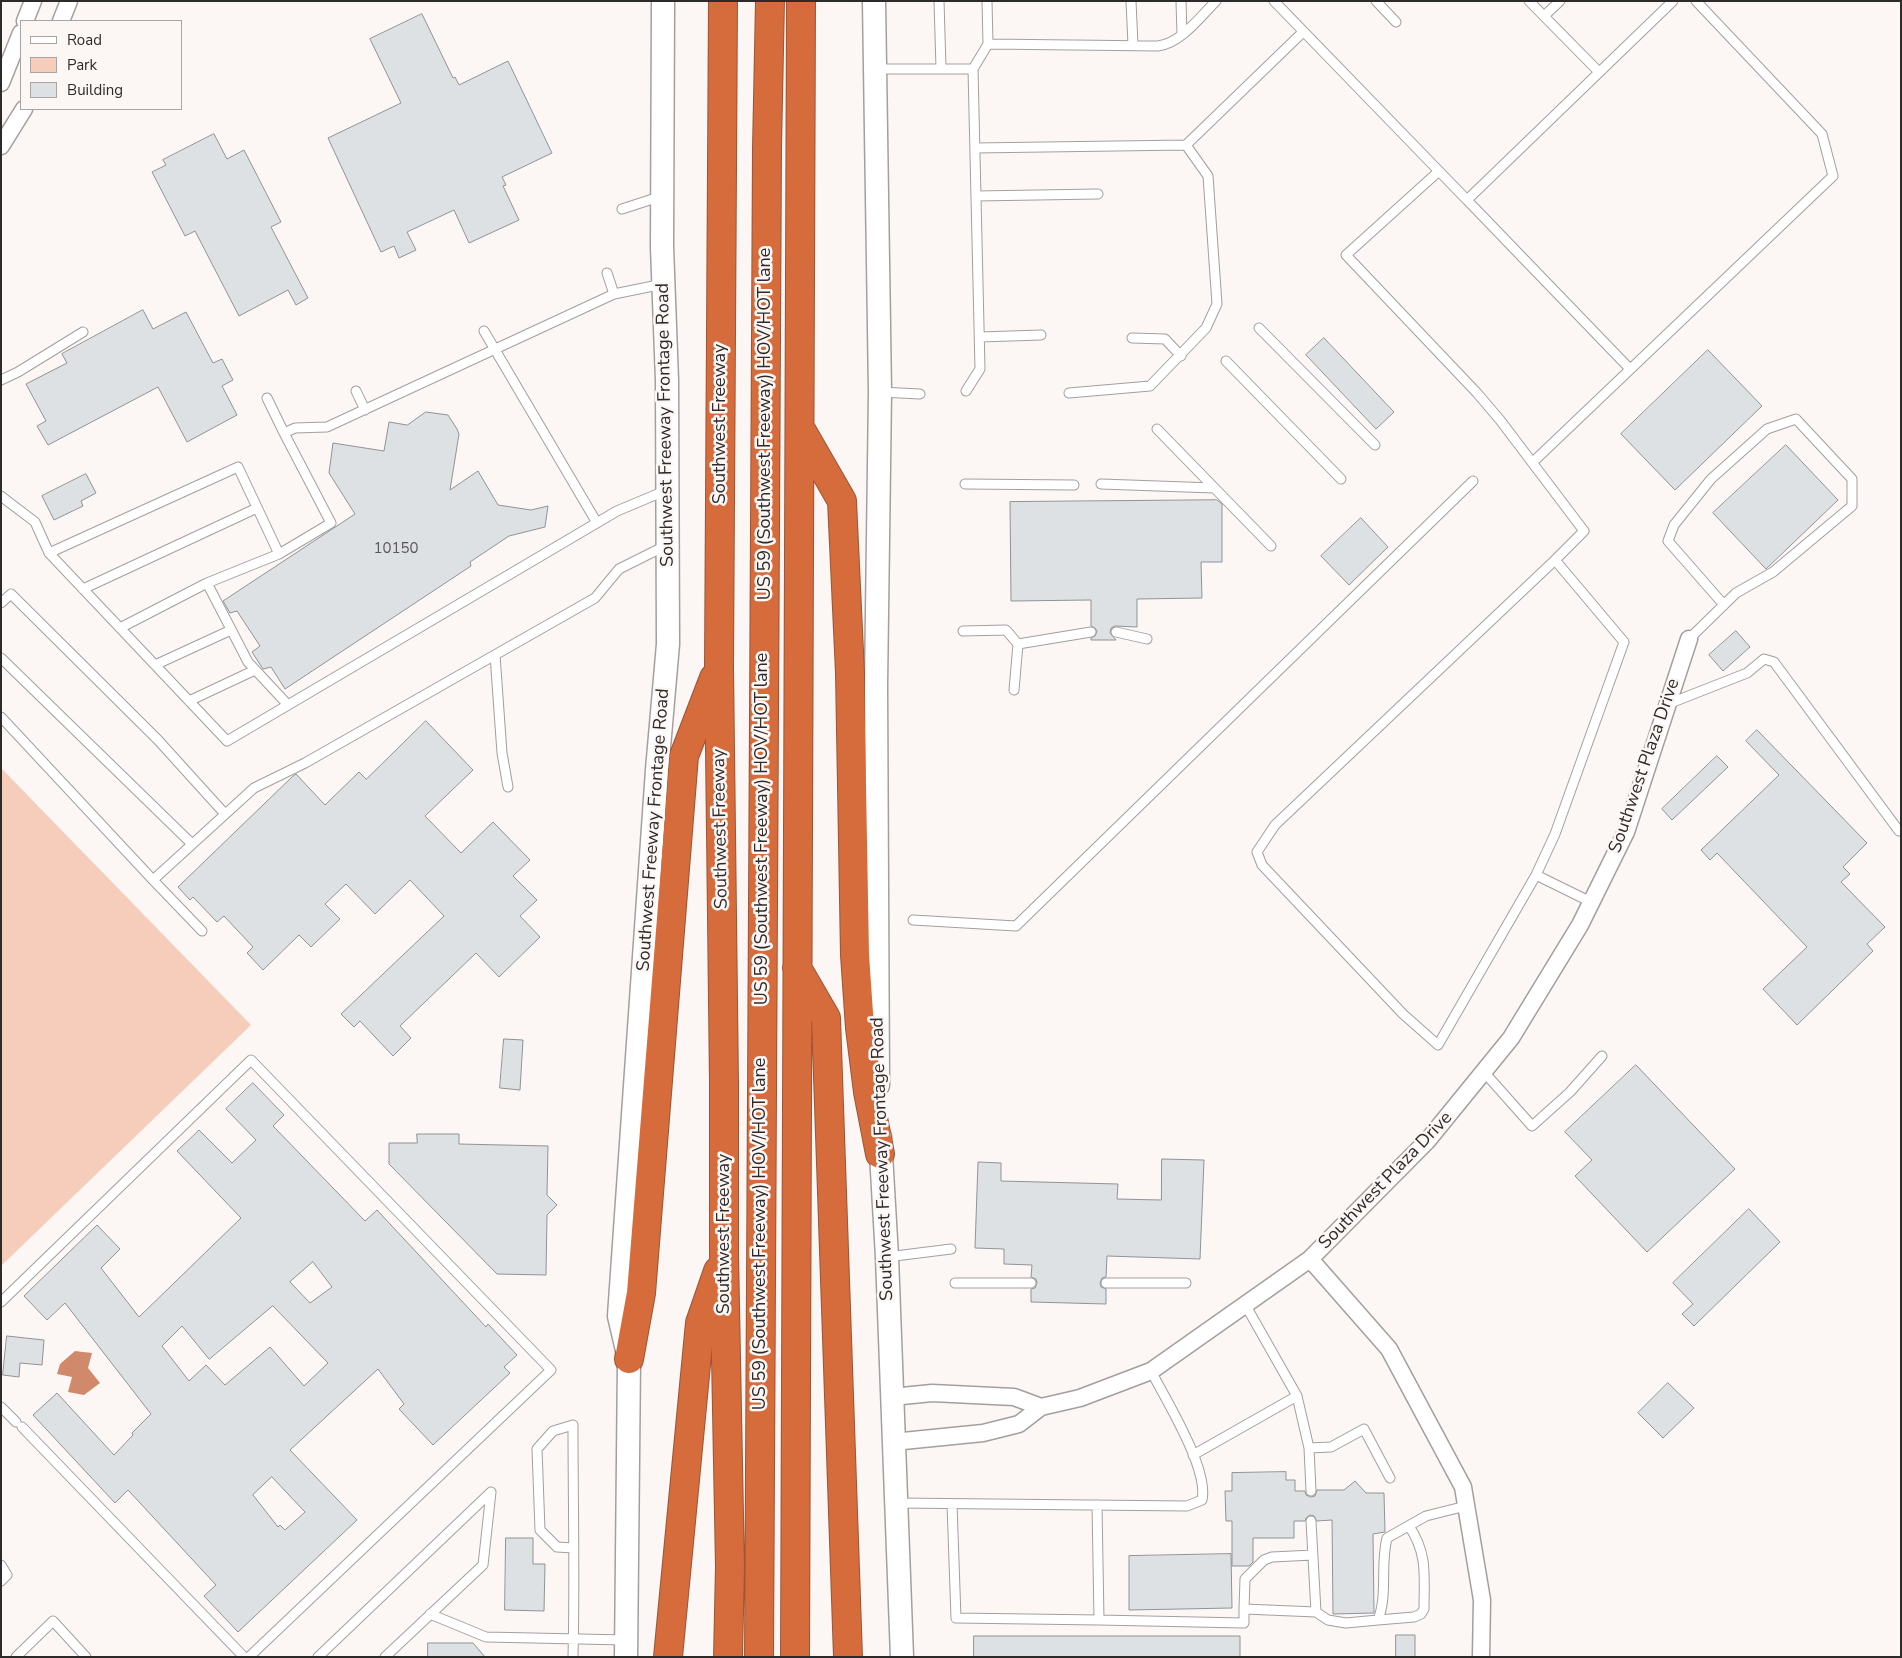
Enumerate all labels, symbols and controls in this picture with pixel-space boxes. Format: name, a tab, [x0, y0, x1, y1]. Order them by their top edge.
legend	[20, 20, 182, 110]
text: Road	[67, 30, 102, 50]
text: Park	[67, 55, 97, 75]
text: Building	[67, 80, 123, 100]
street label: US 59 (Southwest Freeway) HOV/HOT lane	[755, 248, 777, 600]
street label: Southwest Freeway Frontage Road	[653, 283, 679, 567]
street label: Southwest Freeway	[710, 344, 732, 504]
house number: 10150	[374, 540, 418, 558]
street label: US 59 (Southwest Freeway) HOV/HOT lane	[752, 653, 774, 1005]
street label: Southwest Plaza Drive	[1605, 676, 1685, 856]
street label: Southwest Freeway Frontage Road	[633, 688, 675, 972]
street label: Southwest Freeway	[709, 749, 733, 909]
street label: Southwest Freeway Frontage Road	[867, 1017, 899, 1301]
street label: US 59 (Southwest Freeway) HOV/HOT lane	[750, 1058, 772, 1410]
street label: Southwest Plaza Drive	[1315, 1108, 1457, 1254]
street label: Southwest Freeway	[714, 1154, 736, 1314]

